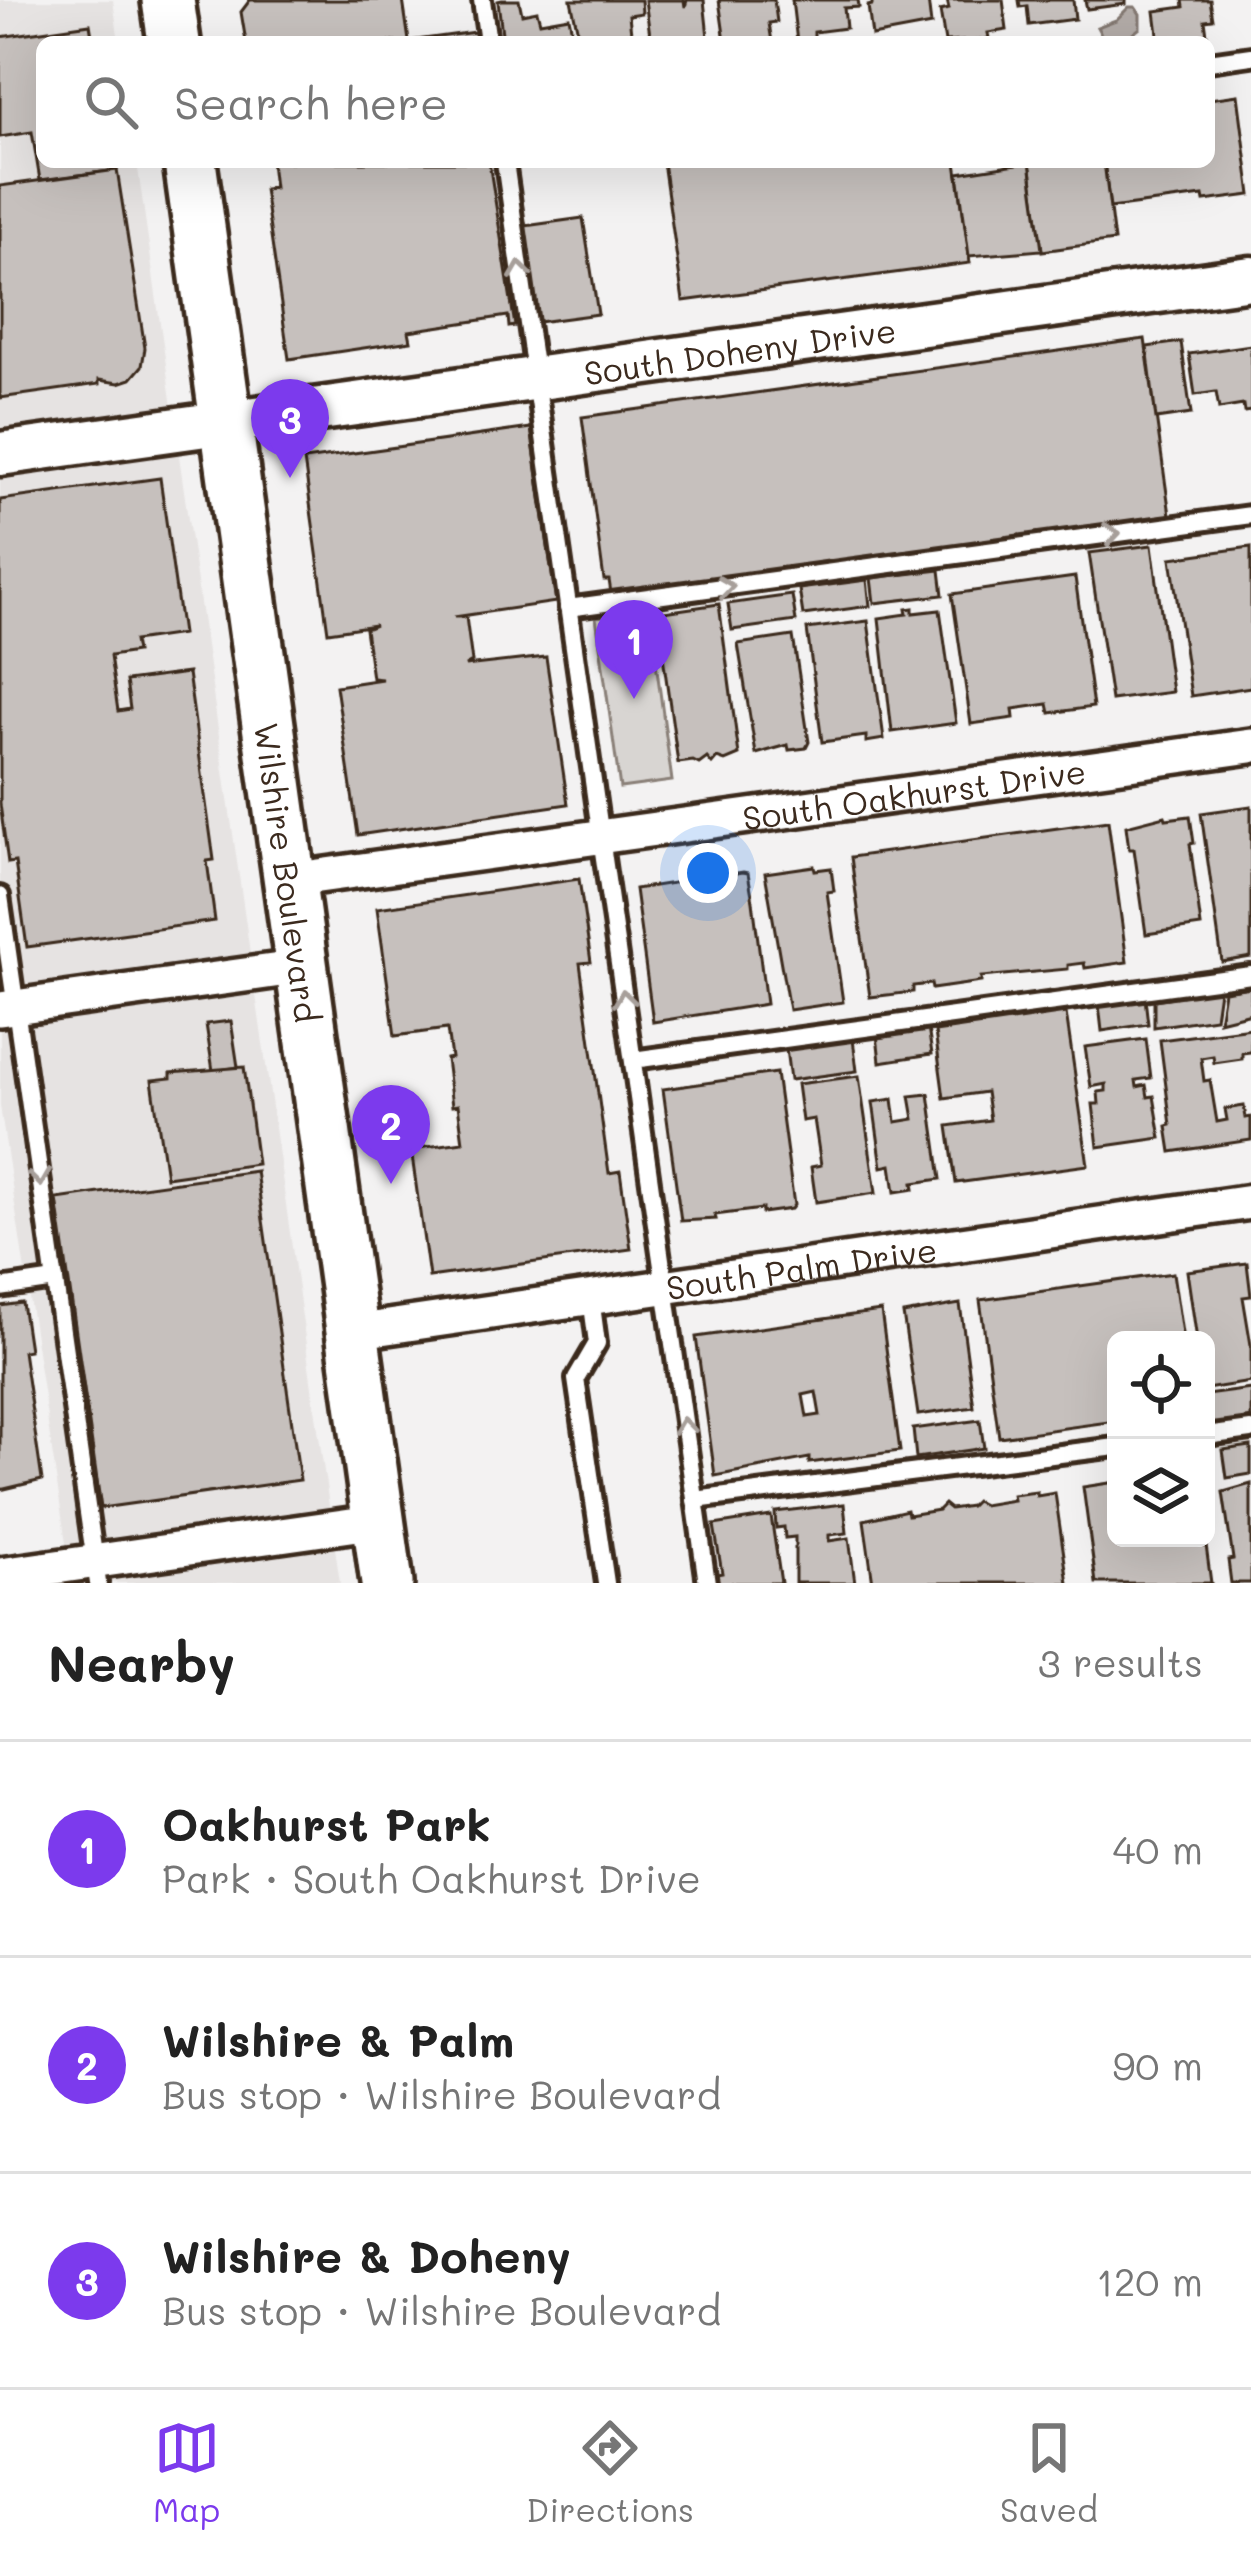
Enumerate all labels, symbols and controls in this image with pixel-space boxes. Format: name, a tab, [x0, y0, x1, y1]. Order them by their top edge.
search box	[36, 36, 1215, 168]
icon: search	[78, 69, 144, 135]
text: Search here	[174, 73, 448, 131]
one-way arrow	[508, 260, 534, 279]
street label: South Doheny Drive	[581, 307, 898, 393]
pin: 3	[251, 379, 329, 478]
one-way arrow	[1102, 522, 1122, 548]
one-way arrow	[716, 575, 735, 601]
pin: 1	[595, 600, 673, 699]
street label: Wilshire Boulevard	[246, 720, 331, 1025]
street label: South Oakhurst Drive	[740, 748, 1088, 838]
your location	[678, 843, 738, 903]
one-way arrow	[612, 988, 638, 1008]
pin: 2	[352, 1085, 430, 1184]
one-way arrow	[26, 1168, 52, 1188]
street label: South Palm Drive	[663, 1226, 940, 1308]
map controls	[1107, 1331, 1215, 1547]
button: locate	[1107, 1331, 1215, 1439]
one-way arrow	[672, 1416, 698, 1435]
button: layers	[1107, 1439, 1215, 1547]
text: Nearby	[48, 1628, 235, 1695]
text: 3 results	[1038, 1636, 1203, 1687]
text: Oakhurst Park	[162, 1794, 491, 1852]
text: 1	[78, 1823, 96, 1874]
text: 40 m	[1112, 1823, 1203, 1874]
text: Park · South Oakhurst Drive	[162, 1852, 701, 1903]
text: Wilshire & Palm	[162, 2010, 514, 2068]
text: 2	[76, 2039, 98, 2090]
text: 90 m	[1112, 2039, 1203, 2090]
text: Bus stop · Wilshire Boulevard	[162, 2068, 721, 2119]
text: Wilshire & Doheny	[162, 2226, 571, 2284]
text: 3	[75, 2255, 99, 2306]
text: 120 m	[1096, 2255, 1203, 2306]
text: Bus stop · Wilshire Boulevard	[162, 2284, 721, 2335]
tab: Map	[153, 2415, 220, 2530]
tab: Directions	[526, 2415, 694, 2530]
tab: Saved	[1000, 2415, 1098, 2530]

